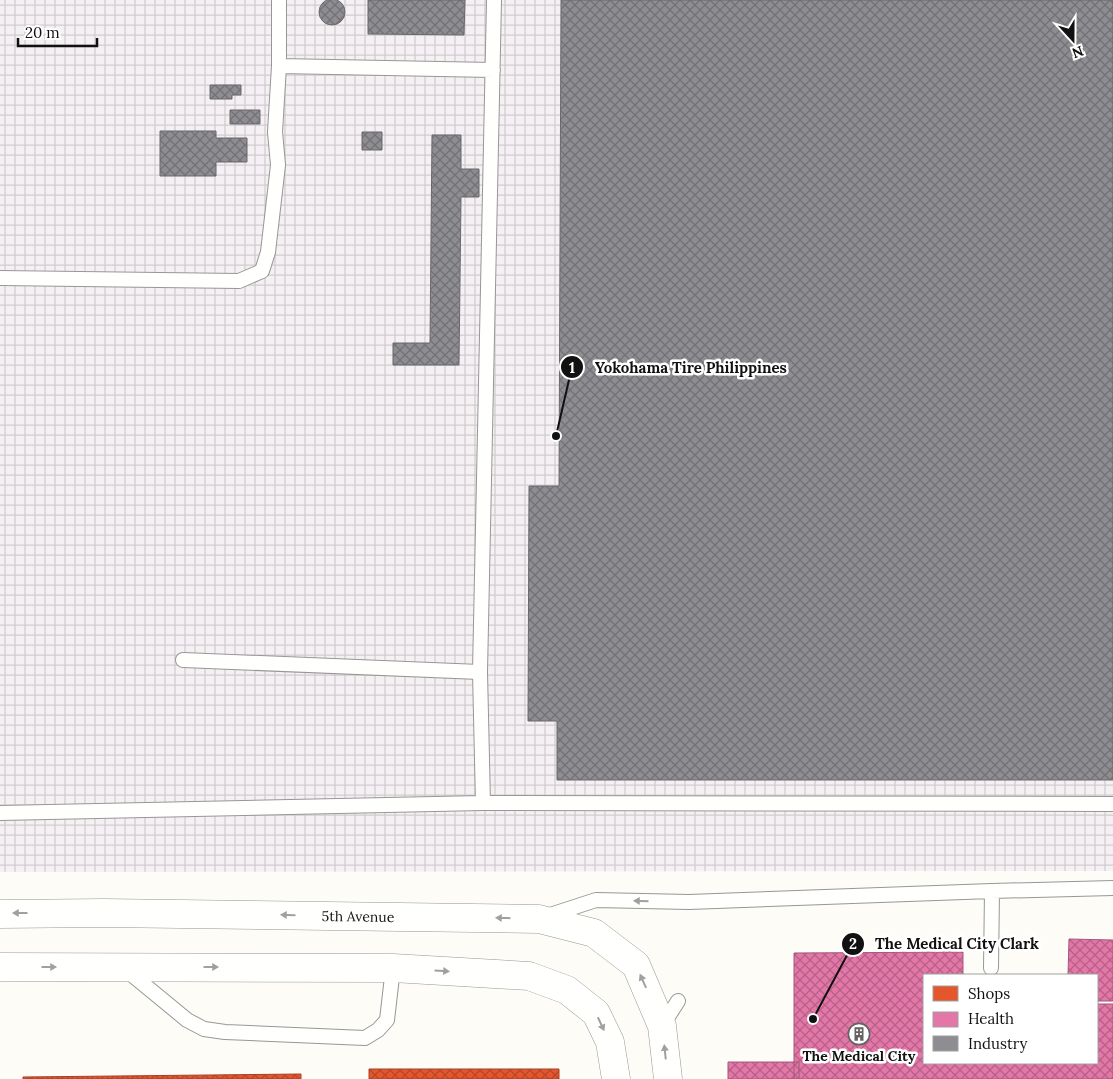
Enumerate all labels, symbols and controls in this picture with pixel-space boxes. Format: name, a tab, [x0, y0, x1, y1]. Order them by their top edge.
scale bar	[18, 15, 96, 47]
north arrow	[1048, 15, 1098, 65]
text: 20 m	[25, 23, 60, 42]
text: N	[1069, 42, 1086, 63]
callout: Yokohama Tire Philippines	[560, 352, 796, 382]
text: 1	[569, 358, 575, 377]
text: Yokohama Tire Philippines	[595, 358, 787, 377]
one-way arrow	[632, 897, 648, 905]
street label: 5th Avenue	[322, 907, 395, 926]
one-way arrow	[12, 909, 28, 917]
one-way arrow	[280, 911, 296, 919]
one-way arrow	[495, 914, 511, 922]
callout: The Medical City Clark	[840, 929, 1049, 959]
text: 2	[849, 934, 857, 953]
text: The Medical City Clark	[875, 934, 1039, 953]
one-way arrow	[41, 963, 57, 971]
one-way arrow	[203, 963, 219, 971]
one-way arrow	[434, 967, 450, 975]
one-way arrow	[638, 974, 646, 988]
legend	[923, 974, 1098, 1064]
text: Shops	[968, 984, 1010, 1003]
text: Health	[968, 1009, 1014, 1028]
one-way arrow	[597, 1017, 605, 1031]
building icon: The Medical City	[847, 1022, 871, 1046]
text: Industry	[968, 1034, 1027, 1053]
one-way arrow	[661, 1044, 669, 1060]
place label: The Medical City	[802, 1047, 916, 1065]

